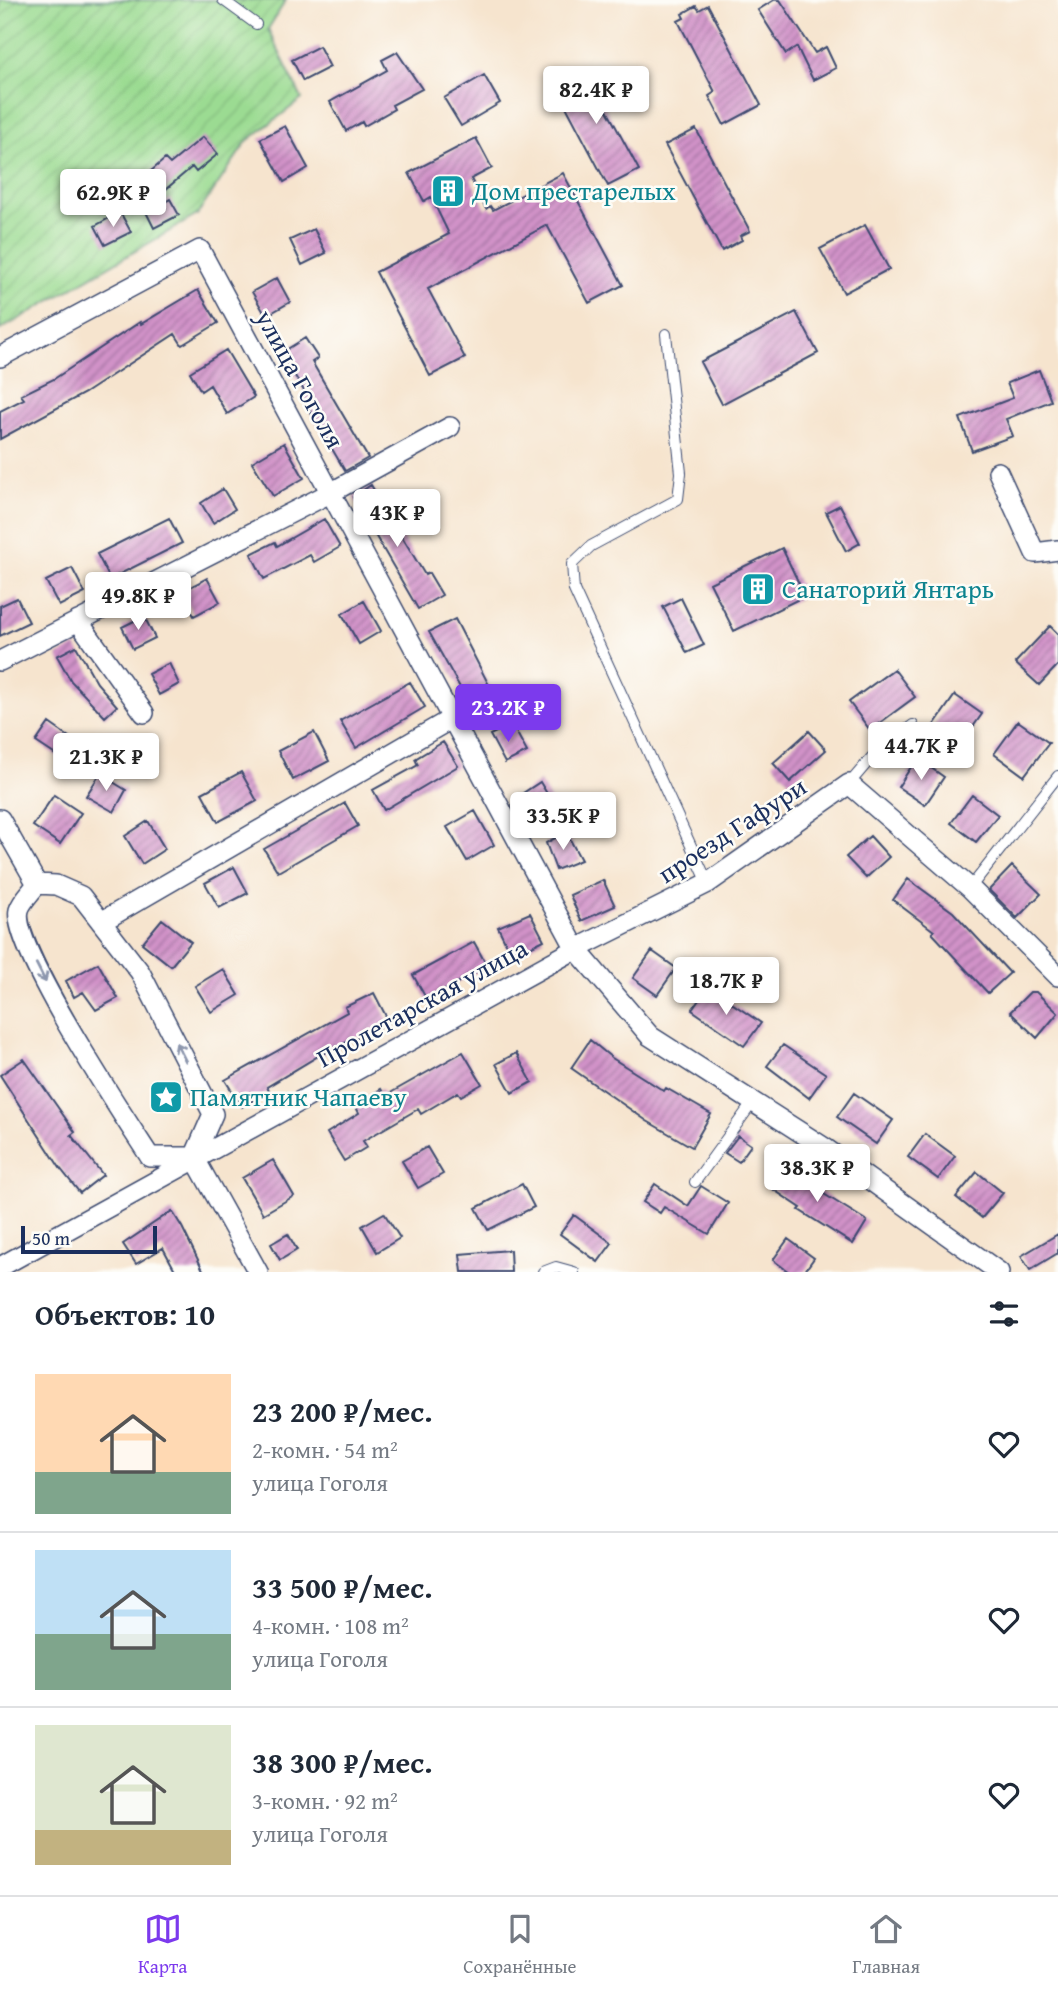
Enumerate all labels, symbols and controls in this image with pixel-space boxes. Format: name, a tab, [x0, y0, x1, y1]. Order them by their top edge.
pin: 82.4K ₽	[531, 66, 661, 126]
text: 82.4K ₽	[559, 72, 633, 105]
pin: 62.9K ₽	[48, 170, 178, 229]
place label: Дом престарелых	[471, 171, 676, 210]
building icon: Дом престарелых	[429, 172, 467, 210]
text: 62.9K ₽	[76, 175, 150, 208]
street label: улица Гоголя	[246, 301, 355, 455]
pin: 43K ₽	[348, 490, 446, 549]
text: 43K ₽	[369, 495, 425, 528]
place label: Санаторий Янтарь	[782, 569, 994, 608]
building icon: Санаторий Янтарь	[739, 570, 777, 608]
pin: 49.8K ₽	[73, 572, 203, 632]
text: 49.8K ₽	[101, 578, 175, 611]
pin: 23.2K ₽	[443, 684, 573, 744]
text: 23.2K ₽	[471, 690, 545, 723]
pin: 44.7K ₽	[856, 722, 986, 782]
text: 44.7K ₽	[884, 728, 958, 761]
pin: 21.3K ₽	[41, 734, 171, 793]
text: 21.3K ₽	[69, 739, 143, 772]
street label: проезд Гафури	[650, 767, 814, 892]
pin: 33.5K ₽	[498, 792, 628, 852]
text: 33.5K ₽	[526, 798, 600, 831]
street label: Пролетарская улица	[309, 928, 535, 1077]
pin: 18.7K ₽	[661, 958, 791, 1017]
one-way arrow	[34, 962, 48, 983]
text: 18.7K ₽	[689, 963, 763, 996]
one-way arrow	[174, 1042, 187, 1063]
place label: Памятник Чапаеву	[190, 1077, 407, 1116]
place icon: Памятник Чапаеву	[147, 1078, 185, 1116]
pin: 38.3K ₽	[752, 1144, 882, 1204]
text: 38.3K ₽	[780, 1150, 854, 1183]
scale bar	[21, 1223, 158, 1255]
text: 50 m	[32, 1224, 70, 1252]
text: Объектов: 10	[35, 1292, 215, 1336]
icon: filters	[985, 1295, 1023, 1333]
text: 23 200 ₽/мес.	[252, 1389, 433, 1433]
icon: home	[91, 1402, 175, 1486]
icon: heart	[985, 1425, 1023, 1463]
text: 2-комн. · 54 m²	[252, 1433, 398, 1466]
text: улица Гоголя	[252, 1466, 388, 1499]
text: 33 500 ₽/мес.	[252, 1565, 433, 1609]
icon: home	[91, 1578, 175, 1662]
icon: heart	[985, 1601, 1023, 1639]
text: 4-комн. · 108 m²	[252, 1609, 409, 1642]
text: улица Гоголя	[252, 1642, 388, 1675]
text: 38 300 ₽/мес.	[252, 1740, 433, 1784]
icon: home	[91, 1753, 175, 1837]
icon: heart	[985, 1776, 1023, 1814]
text: 3-комн. · 92 m²	[252, 1784, 398, 1817]
text: улица Гоголя	[252, 1817, 388, 1850]
tab: Карта	[138, 1910, 187, 1980]
tab: Сохранённые	[463, 1910, 576, 1980]
tab: Главная	[852, 1910, 920, 1980]

